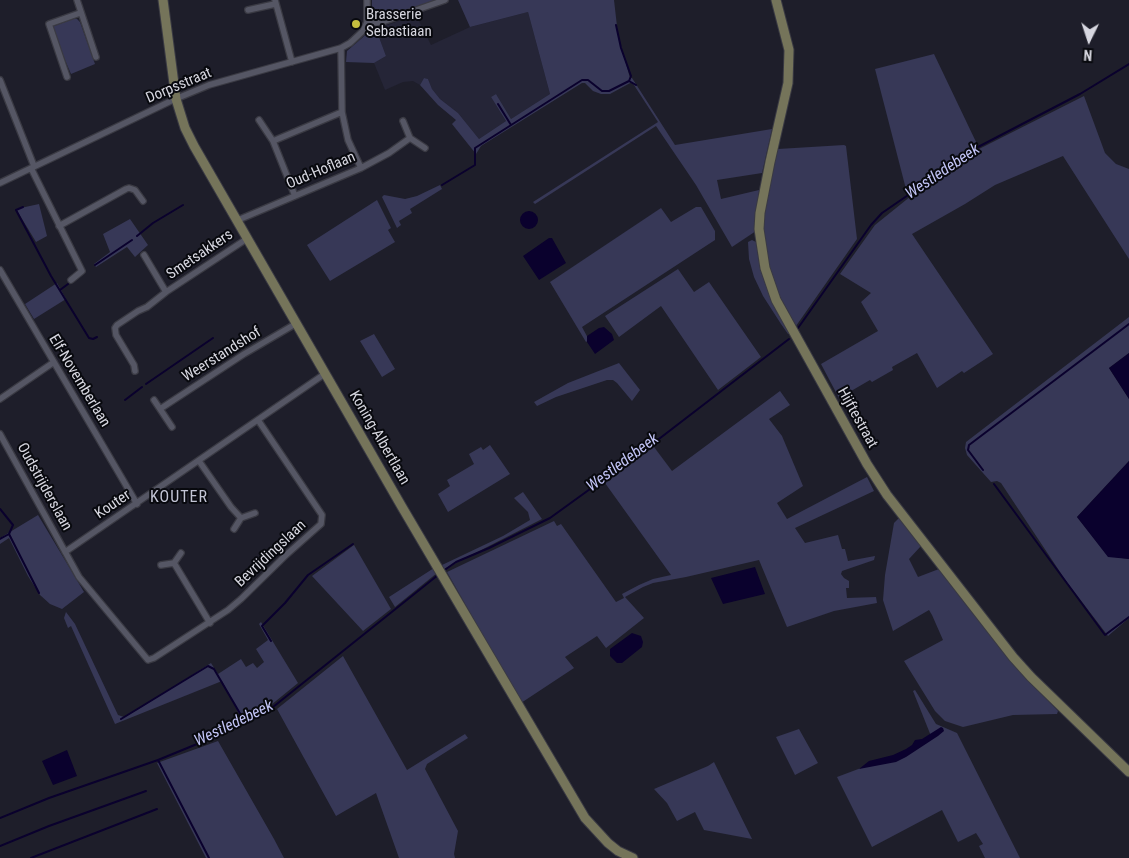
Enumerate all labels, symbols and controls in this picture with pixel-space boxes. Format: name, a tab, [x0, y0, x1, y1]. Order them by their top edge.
place label: Brasserie Sebastiaan	[366, 6, 432, 41]
north arrow	[1064, 15, 1114, 65]
marker: Brasserie Sebastiaan	[350, 18, 362, 30]
text: N	[1083, 47, 1093, 63]
street label: Dorpsstraat	[144, 64, 214, 108]
water label: Westledebeek	[902, 140, 984, 204]
street label: Oud-Hoflaan	[284, 148, 358, 194]
street label: Smetsakkers	[163, 226, 237, 284]
street label: Weerstandshof	[179, 324, 265, 386]
street label: Elf-Novemberlaan	[44, 331, 114, 431]
street label: Hijftestraat	[833, 384, 881, 452]
street label: Koning-Albertlaan	[345, 388, 413, 488]
water label: Westledebeek	[583, 430, 663, 496]
street label: Oudstrijderslaan	[13, 440, 75, 534]
street label: Kouter	[92, 487, 134, 523]
district label: KOUTER	[149, 488, 209, 508]
street label: Bevrijdingslaan	[232, 517, 310, 591]
water label: Westledebeek	[191, 697, 277, 751]

